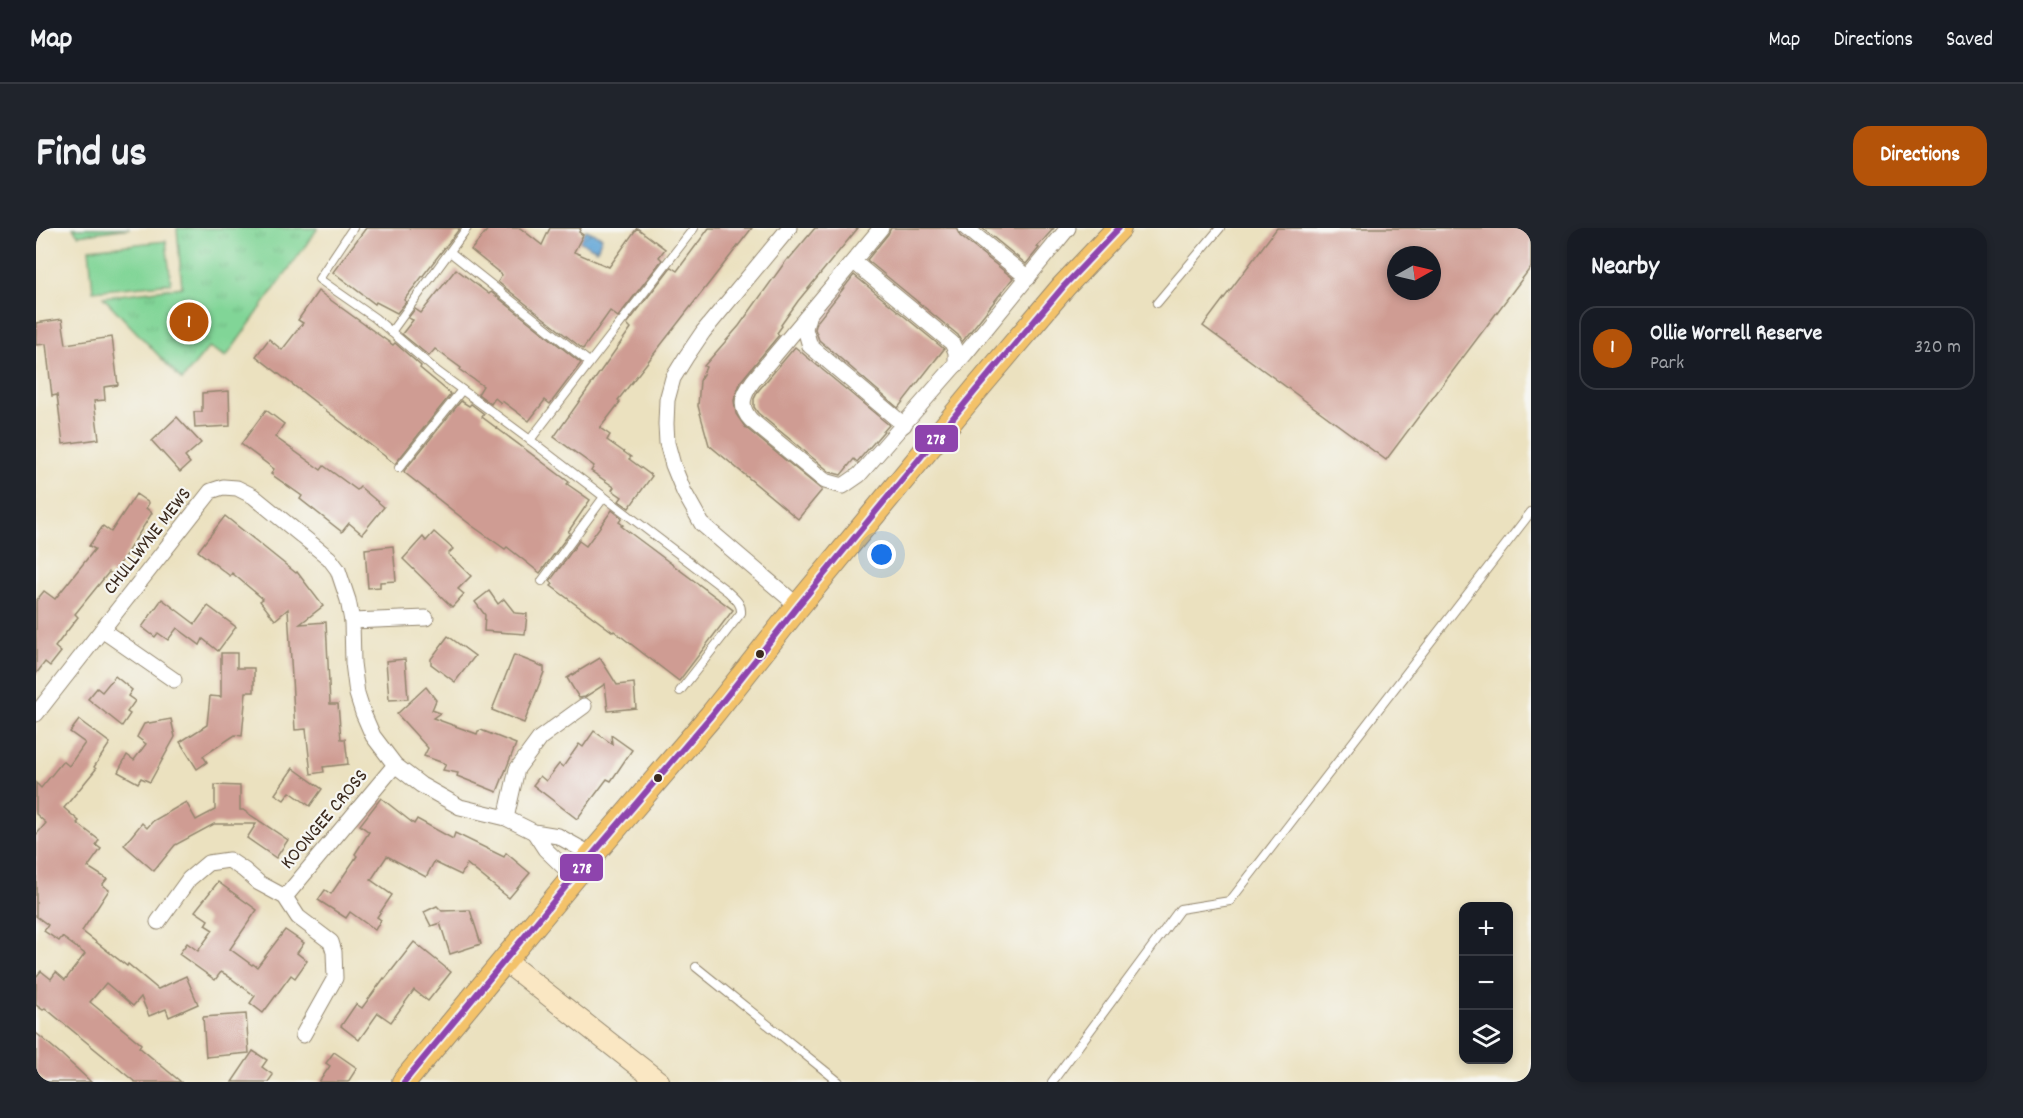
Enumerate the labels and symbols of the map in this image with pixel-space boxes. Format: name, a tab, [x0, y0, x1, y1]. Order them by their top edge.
north arrow	[1387, 246, 1441, 300]
pin: 1	[170, 300, 208, 344]
line badge: 278	[914, 424, 959, 453]
text: 278	[926, 429, 946, 452]
street label: CHULLWYNE MEWS	[97, 482, 199, 602]
your location	[867, 540, 896, 569]
unlabelled marker	[754, 648, 766, 660]
street label: KOONGEE CROSS	[275, 764, 376, 876]
unlabelled marker	[652, 772, 664, 784]
line badge: 278	[559, 853, 604, 882]
text: 278	[572, 858, 592, 881]

